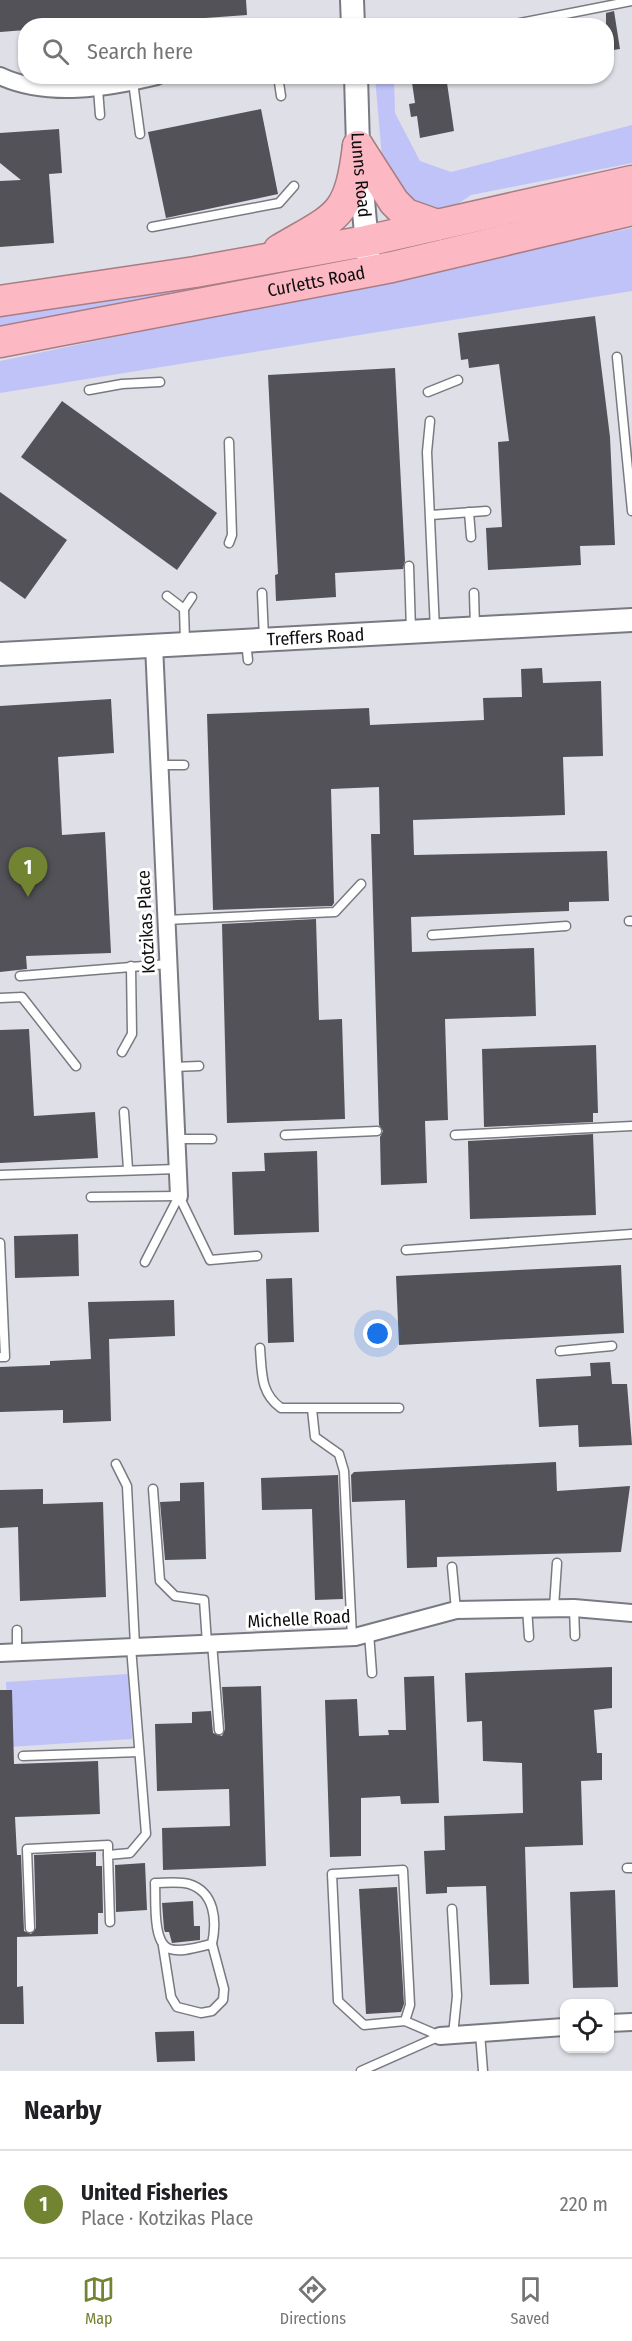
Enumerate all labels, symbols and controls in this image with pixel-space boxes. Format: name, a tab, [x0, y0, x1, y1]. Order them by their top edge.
search box	[18, 18, 614, 84]
icon: search	[39, 35, 72, 68]
text: Search here	[87, 38, 193, 65]
street label: Lunns Road	[347, 132, 376, 218]
street label: Curletts Road	[265, 261, 367, 302]
street label: Treffers Road	[266, 623, 365, 651]
pin: 1	[9, 848, 48, 897]
street label: Kotzikas Place	[132, 869, 160, 974]
your location	[363, 1319, 392, 1348]
street label: Michelle Road	[247, 1605, 351, 1633]
map controls	[560, 1999, 614, 2053]
button: locate	[560, 1999, 614, 2053]
text: Nearby	[24, 2095, 101, 2126]
text: United Fisheries	[81, 2179, 228, 2206]
text: 1	[39, 2192, 48, 2216]
text: 220 m	[560, 2192, 608, 2216]
text: Place · Kotzikas Place	[81, 2206, 253, 2230]
tab: Map	[82, 2273, 115, 2328]
tab: Directions	[280, 2273, 346, 2328]
tab: Saved	[511, 2273, 550, 2328]

